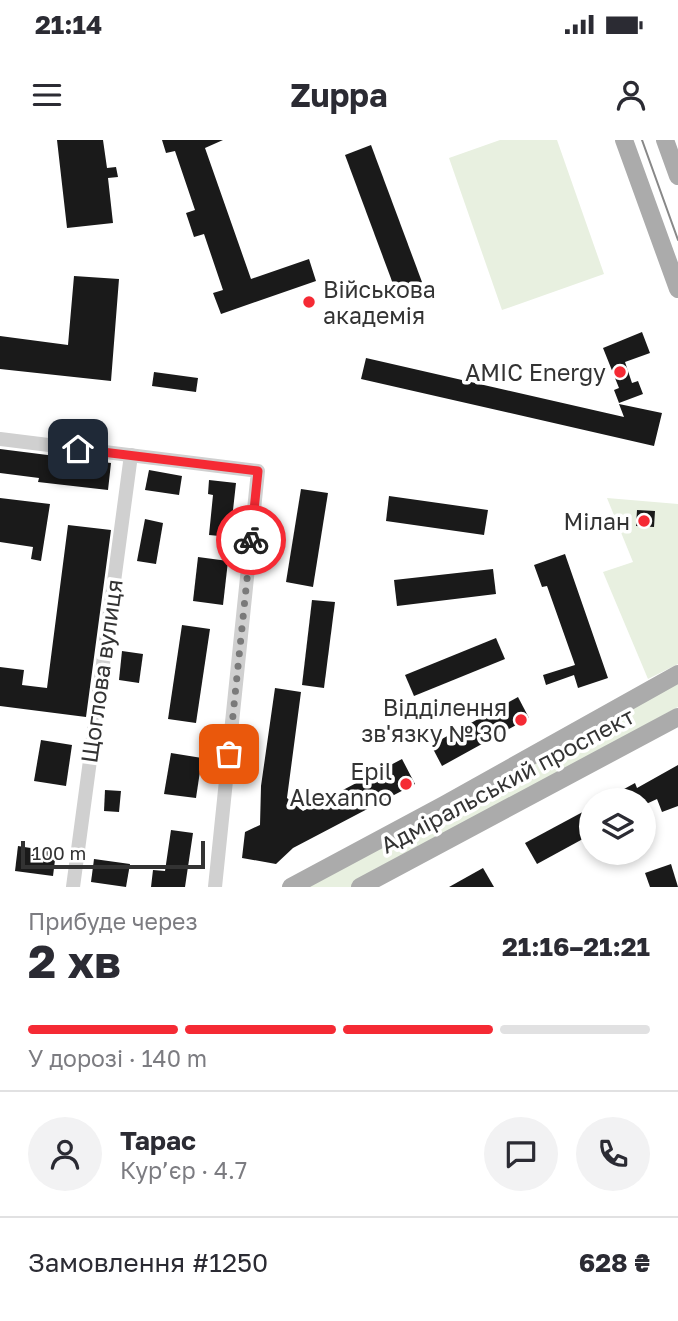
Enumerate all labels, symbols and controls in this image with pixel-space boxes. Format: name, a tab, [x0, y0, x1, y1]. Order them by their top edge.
text: 21:14	[35, 9, 102, 40]
icon: menu	[28, 76, 66, 114]
text: Zuppa	[290, 76, 388, 114]
icon: person	[612, 76, 650, 114]
place label: Військова академія	[323, 275, 436, 329]
marker: Військова академія	[301, 294, 317, 310]
place label: AMIC Energy	[465, 358, 606, 386]
marker: AMIC Energy	[612, 364, 628, 380]
pin	[48, 419, 108, 479]
icon: home	[59, 430, 97, 468]
courier	[216, 505, 286, 575]
place label: Мілан	[564, 507, 630, 535]
marker: Мілан	[636, 513, 652, 529]
icon: bike	[232, 521, 270, 559]
street label: Щоглова вулиця	[74, 577, 128, 765]
place label: Відділення зв'язку № 30	[361, 693, 507, 747]
street label: Адміральський проспект	[375, 701, 639, 859]
marker: Відділення зв'язку № 30	[513, 712, 529, 728]
pin	[199, 724, 259, 784]
icon: bag	[210, 735, 248, 773]
place label: Epil Alexanno	[290, 757, 392, 811]
marker: Epil Alexanno	[398, 776, 414, 792]
map controls	[579, 788, 656, 865]
button: layers	[579, 788, 656, 865]
scale bar	[21, 838, 205, 870]
text: 100 m	[32, 841, 86, 864]
text: Прибуде через	[28, 907, 198, 935]
text: 21:16–21:21	[502, 931, 650, 962]
text: 2 хв	[28, 933, 121, 988]
text: У дорозі · 140 m	[28, 1044, 207, 1072]
button: person	[28, 1117, 102, 1191]
button: chat	[484, 1117, 558, 1191]
button: phone	[576, 1117, 650, 1191]
text: Тарас	[120, 1125, 196, 1156]
text: Кур’єр · 4.7	[120, 1156, 247, 1184]
text: Замовлення #1250	[28, 1247, 268, 1278]
text: 628 ₴	[579, 1247, 650, 1278]

